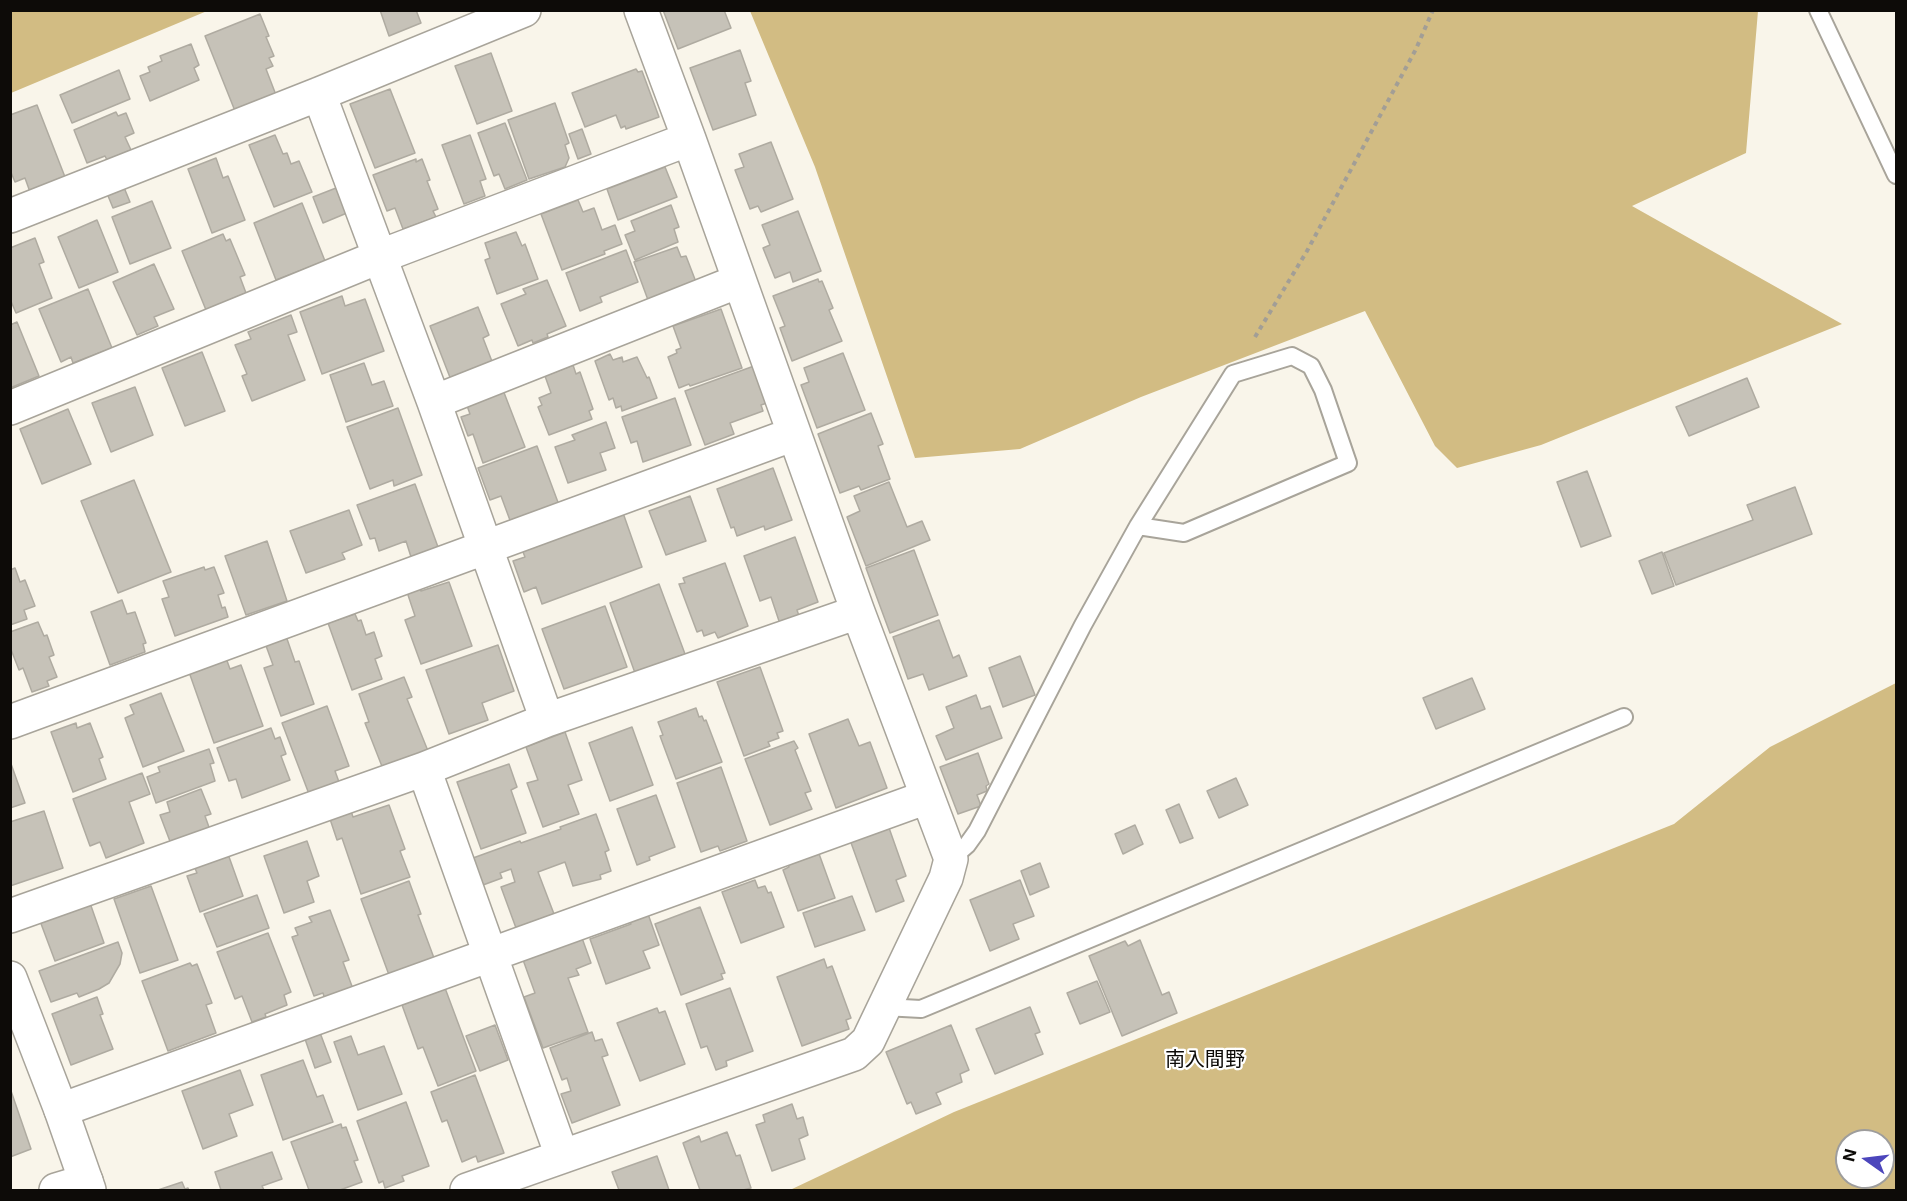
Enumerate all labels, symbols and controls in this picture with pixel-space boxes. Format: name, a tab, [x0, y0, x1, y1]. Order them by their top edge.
district label: 南入間野	[1165, 1048, 1245, 1072]
north arrow	[1835, 1129, 1895, 1189]
text: N	[1838, 1147, 1861, 1163]

